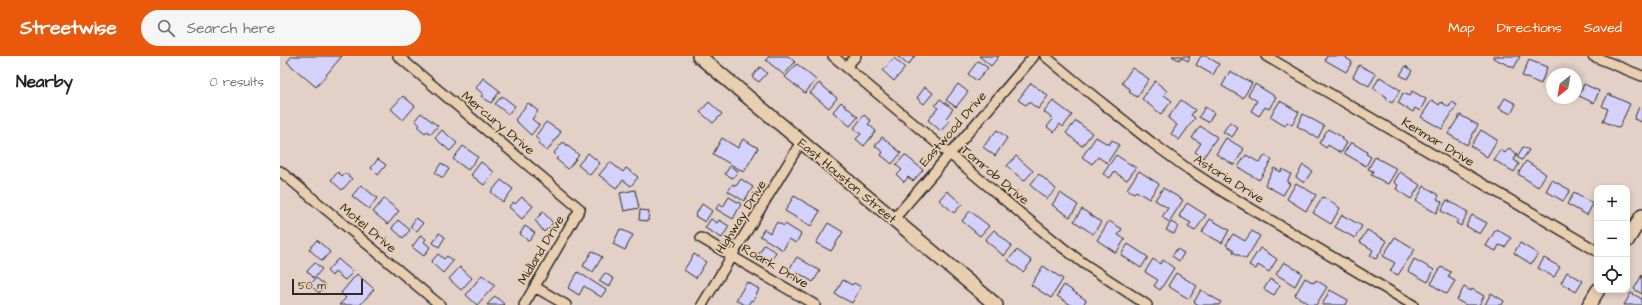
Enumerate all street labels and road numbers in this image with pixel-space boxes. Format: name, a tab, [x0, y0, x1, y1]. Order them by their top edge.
street label: Mercury Drive	[457, 87, 539, 160]
street label: Eastwood Drive	[915, 87, 991, 171]
street label: Kenmar Drive	[1398, 113, 1478, 171]
street label: East Houston Street	[794, 134, 901, 228]
street label: Tomrob Drive	[957, 141, 1033, 209]
street label: Astoria Drive	[1190, 150, 1268, 208]
street label: Highway Drive	[711, 177, 772, 258]
street label: Motel Drive	[336, 199, 400, 257]
street label: Midland Drive	[513, 212, 569, 288]
street label: Roark Drive	[738, 239, 812, 293]

